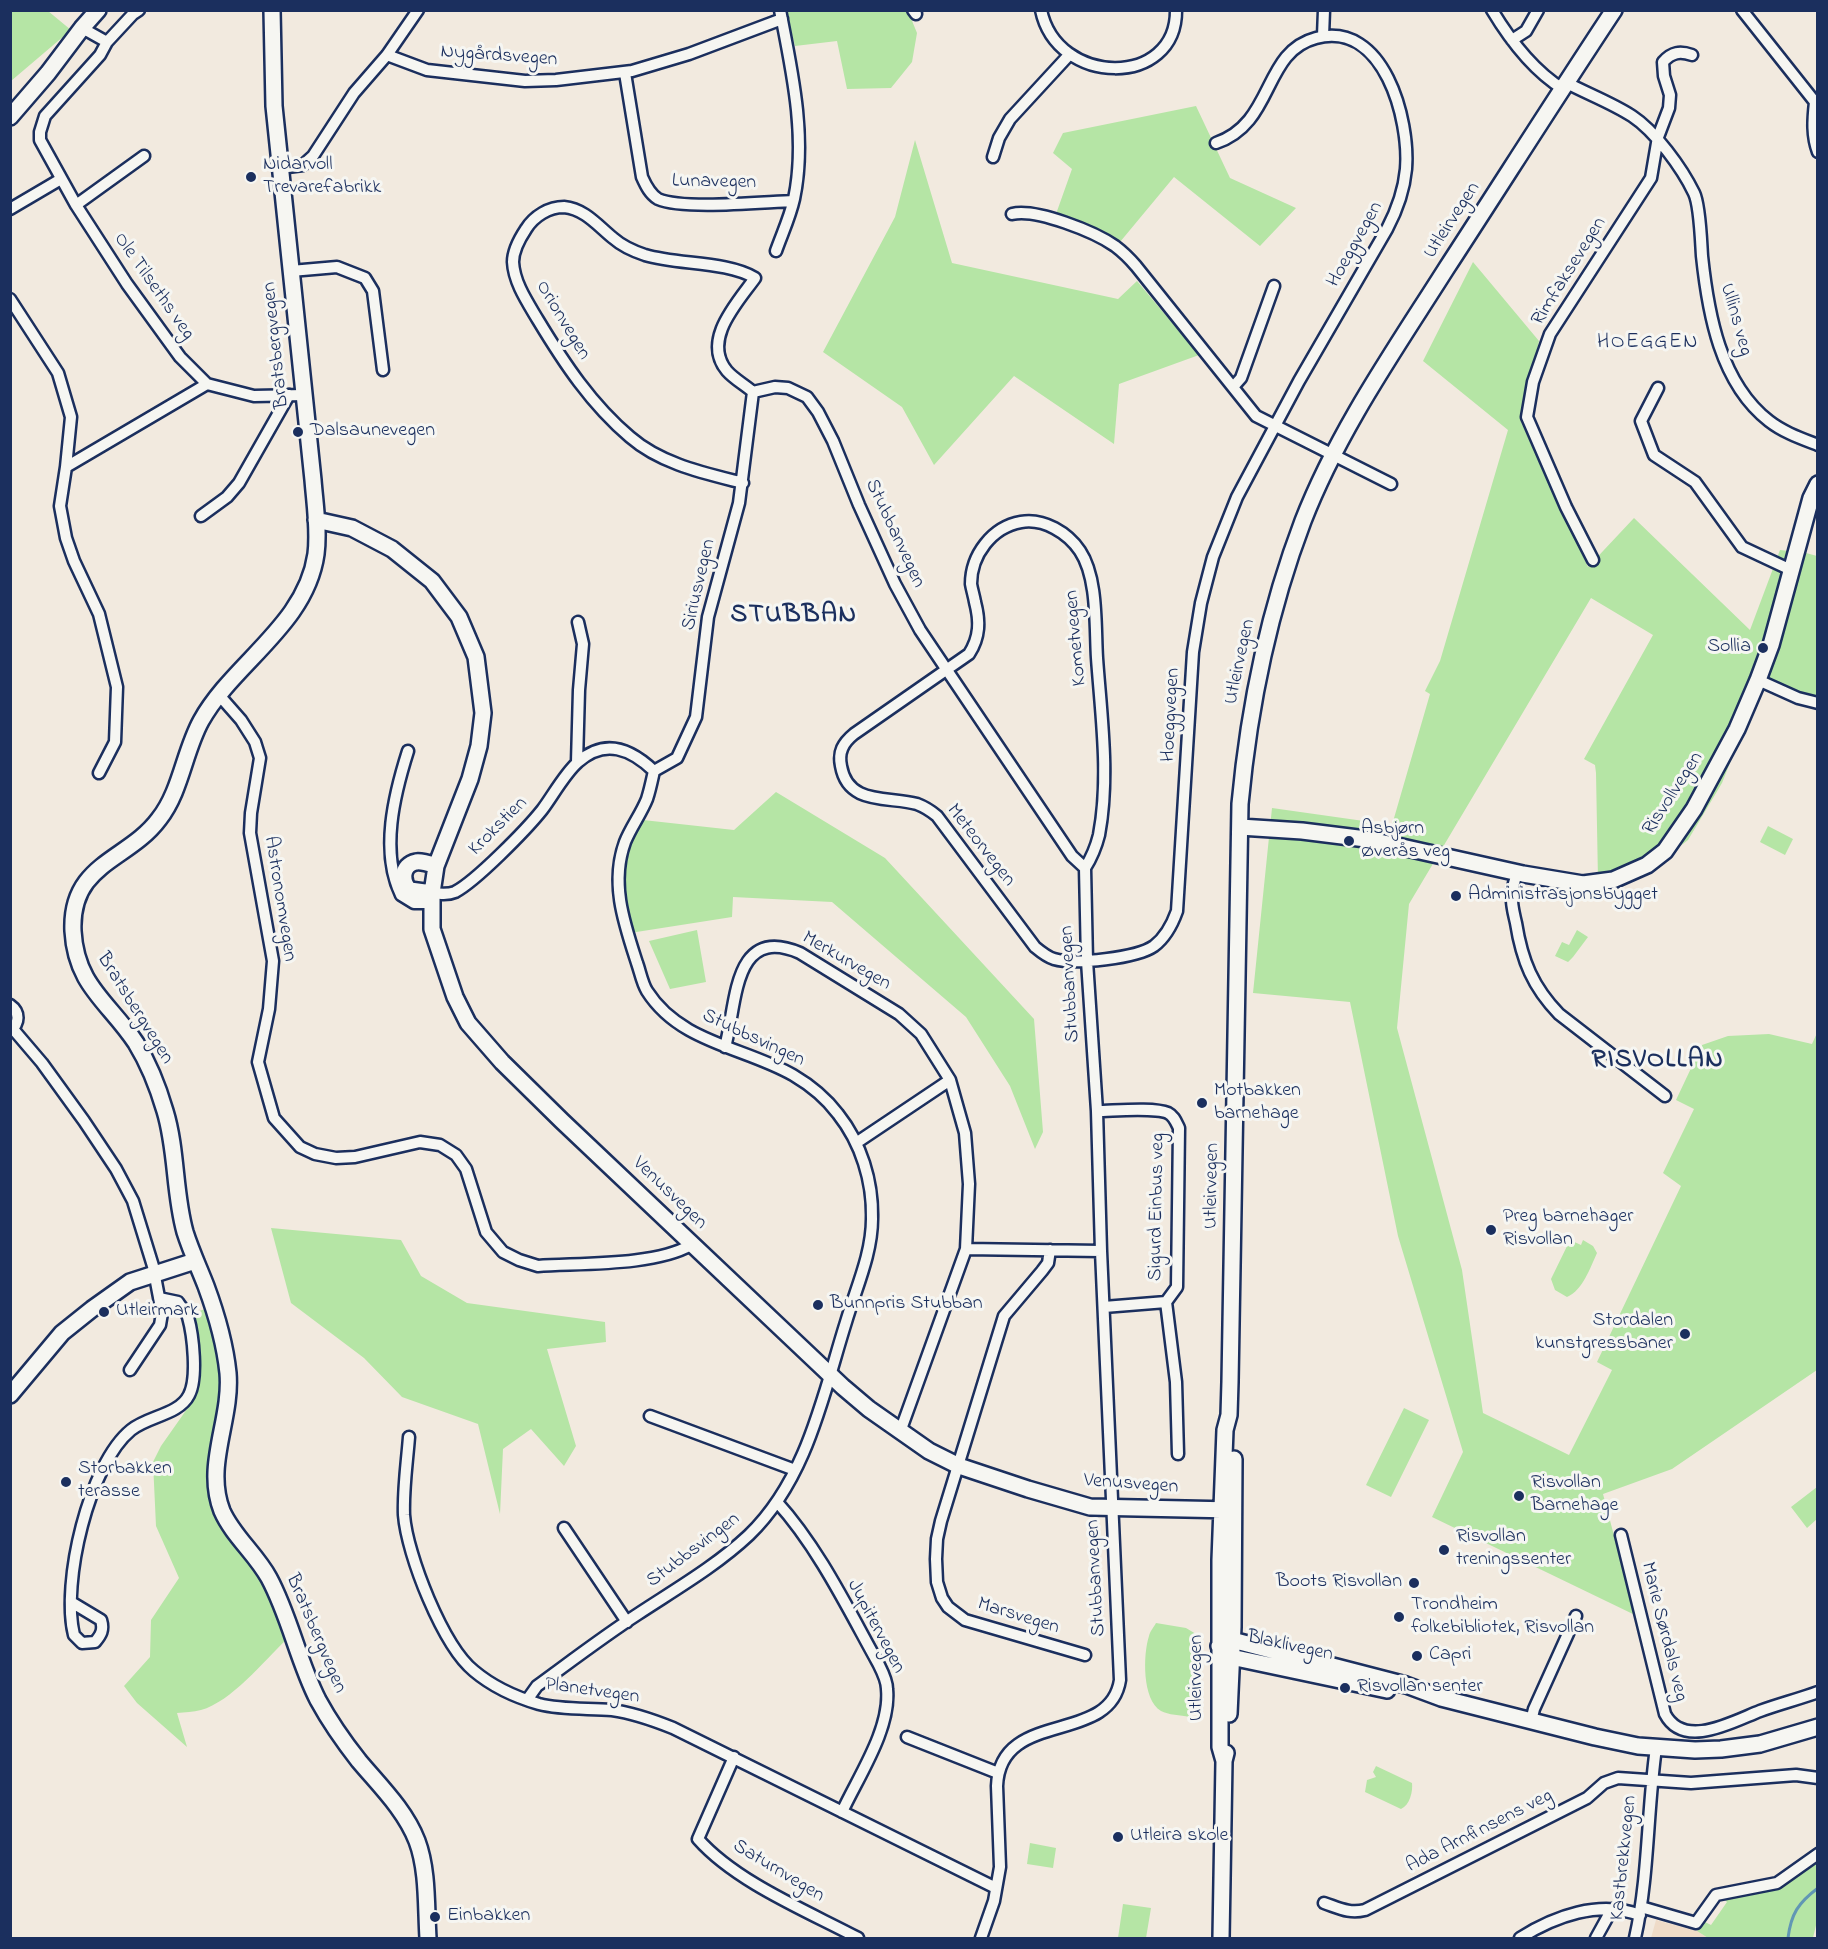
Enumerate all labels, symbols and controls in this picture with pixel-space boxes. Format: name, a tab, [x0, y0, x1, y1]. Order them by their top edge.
street label: Nygårdsvegen	[440, 41, 558, 73]
place label: Nidarvoll Trevarefabrikk	[263, 154, 381, 201]
marker: Nidarvoll Trevarefabrikk	[244, 170, 258, 184]
street label: Lunavegen	[672, 170, 756, 196]
street label: Utleirvegen	[1419, 178, 1487, 264]
street label: Hoeggvegen	[1323, 198, 1389, 292]
street label: Rimfaksevegen	[1527, 213, 1613, 331]
street label: Ole Tilseths veg	[107, 229, 199, 345]
street label: Orionvegen	[529, 277, 595, 365]
street label: Bratsbergvegen	[258, 281, 296, 409]
street label: Ullins veg	[1713, 281, 1757, 359]
district label: HOEGGEN	[1597, 331, 1699, 357]
place label: Dalsaunevegen	[310, 420, 435, 444]
marker: Dalsaunevegen	[291, 425, 305, 439]
street label: Stubbanvegen	[858, 476, 930, 592]
street label: Siriusvegen	[678, 537, 722, 633]
street label: Kometvegen	[1061, 589, 1093, 687]
district label: STUBBAN	[730, 601, 858, 633]
street label: Utleirvegen	[1220, 617, 1262, 707]
place label: Sollia	[1707, 636, 1751, 660]
marker: Sollia	[1756, 641, 1770, 655]
street label: Hoeggvegen	[1158, 667, 1186, 763]
street label: Risvollvegen	[1638, 748, 1710, 840]
street label: Krokstien	[464, 792, 534, 862]
street label: Meteorvegen	[940, 800, 1020, 892]
place label: Asbjørn Øverås veg	[1361, 818, 1450, 865]
marker: Asbjørn Øverås veg	[1342, 834, 1356, 848]
street label: Astronomvegen	[257, 835, 301, 963]
place label: Administrasjonsbygget	[1468, 884, 1658, 908]
marker: Administrasjonsbygget	[1449, 889, 1463, 903]
street label: Stubbanvegen	[1056, 925, 1086, 1043]
street label: Merkurvegen	[797, 927, 895, 997]
street label: Bratsbergvegen	[90, 949, 178, 1069]
street label: Stubbsvingen	[698, 1005, 808, 1073]
district label: RISVOLLAN	[1592, 1046, 1724, 1078]
place label: Motbakken barnehage	[1214, 1080, 1301, 1127]
marker: Motbakken barnehage	[1195, 1096, 1209, 1110]
street label: Sigurd Einbus veg	[1145, 1133, 1171, 1281]
street label: Utleirvegen	[1200, 1143, 1226, 1229]
street label: Venusvegen	[627, 1152, 711, 1236]
place label: Preg barnehager Risvollan	[1503, 1206, 1633, 1253]
marker: Preg barnehager Risvollan	[1484, 1223, 1498, 1237]
place label: Bunnpris Stubban	[830, 1293, 983, 1317]
marker: Bunnpris Stubban	[811, 1298, 825, 1312]
place label: Utleirmark	[116, 1300, 199, 1324]
marker: Utleirmark	[97, 1305, 111, 1319]
place label: Stordalen kunstgressbaner	[1535, 1310, 1673, 1357]
marker: Stordalen kunstgressbaner	[1678, 1327, 1692, 1341]
place label: Storbakken terasse	[78, 1458, 172, 1505]
street label: Venusvegen	[1083, 1470, 1179, 1500]
place label: Risvollan Barnehage	[1531, 1472, 1619, 1519]
marker: Storbakken terasse	[59, 1475, 73, 1489]
marker: Risvollan Barnehage	[1512, 1489, 1526, 1503]
street label: Stubbsvingen	[643, 1508, 745, 1594]
street label: Stubbanvegen	[1082, 1519, 1112, 1637]
place label: Risvollan treningssenter	[1456, 1526, 1571, 1573]
marker: Risvollan treningssenter	[1437, 1543, 1451, 1557]
street label: Marie Sørdals veg	[1634, 1560, 1692, 1704]
street label: Bratsbergvegen	[279, 1571, 351, 1697]
place label: Boots Risvollan	[1276, 1571, 1402, 1595]
street label: Jupitervegen	[840, 1576, 910, 1678]
marker: Boots Risvollan	[1407, 1576, 1421, 1590]
street label: Marsvegen	[974, 1593, 1062, 1641]
place label: Trondheim folkebibliotek, Risvollan	[1411, 1594, 1594, 1641]
marker: Trondheim folkebibliotek, Risvollan	[1392, 1610, 1406, 1624]
street label: Blaklivegen	[1245, 1626, 1335, 1668]
street label: Utleirvegen	[1186, 1635, 1210, 1721]
place label: Capri	[1429, 1644, 1471, 1668]
marker: Capri	[1410, 1649, 1424, 1663]
street label: Planetvegen	[543, 1673, 641, 1711]
place label: Risvollan senter	[1357, 1676, 1483, 1700]
marker: Risvollan senter	[1338, 1681, 1352, 1695]
street label: Ada Arnfinsens veg	[1403, 1785, 1557, 1879]
street label: Kastbrekkvegen	[1606, 1794, 1644, 1922]
place label: Utleira skole	[1130, 1825, 1228, 1849]
marker: Utleira skole	[1111, 1830, 1125, 1844]
street label: Saturnvegen	[728, 1835, 828, 1909]
place label: Einbakken	[447, 1905, 530, 1929]
marker: Einbakken	[428, 1910, 442, 1924]

